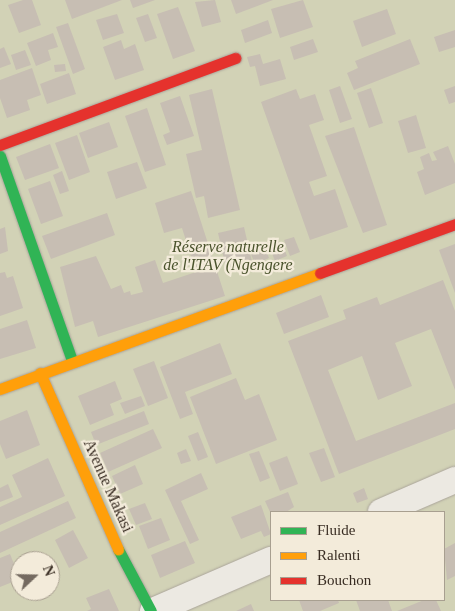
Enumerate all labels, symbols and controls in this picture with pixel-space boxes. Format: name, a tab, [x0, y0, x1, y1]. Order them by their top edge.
park label: Réserve naturelle de l'ITAV (Ngengere	[163, 237, 293, 275]
street label: Avenue Makasi	[79, 437, 137, 535]
legend	[270, 511, 445, 601]
text: Fluide	[317, 522, 355, 538]
text: Ralenti	[317, 547, 360, 563]
north arrow	[10, 551, 60, 601]
text: N	[40, 563, 57, 578]
text: Bouchon	[317, 572, 371, 588]

